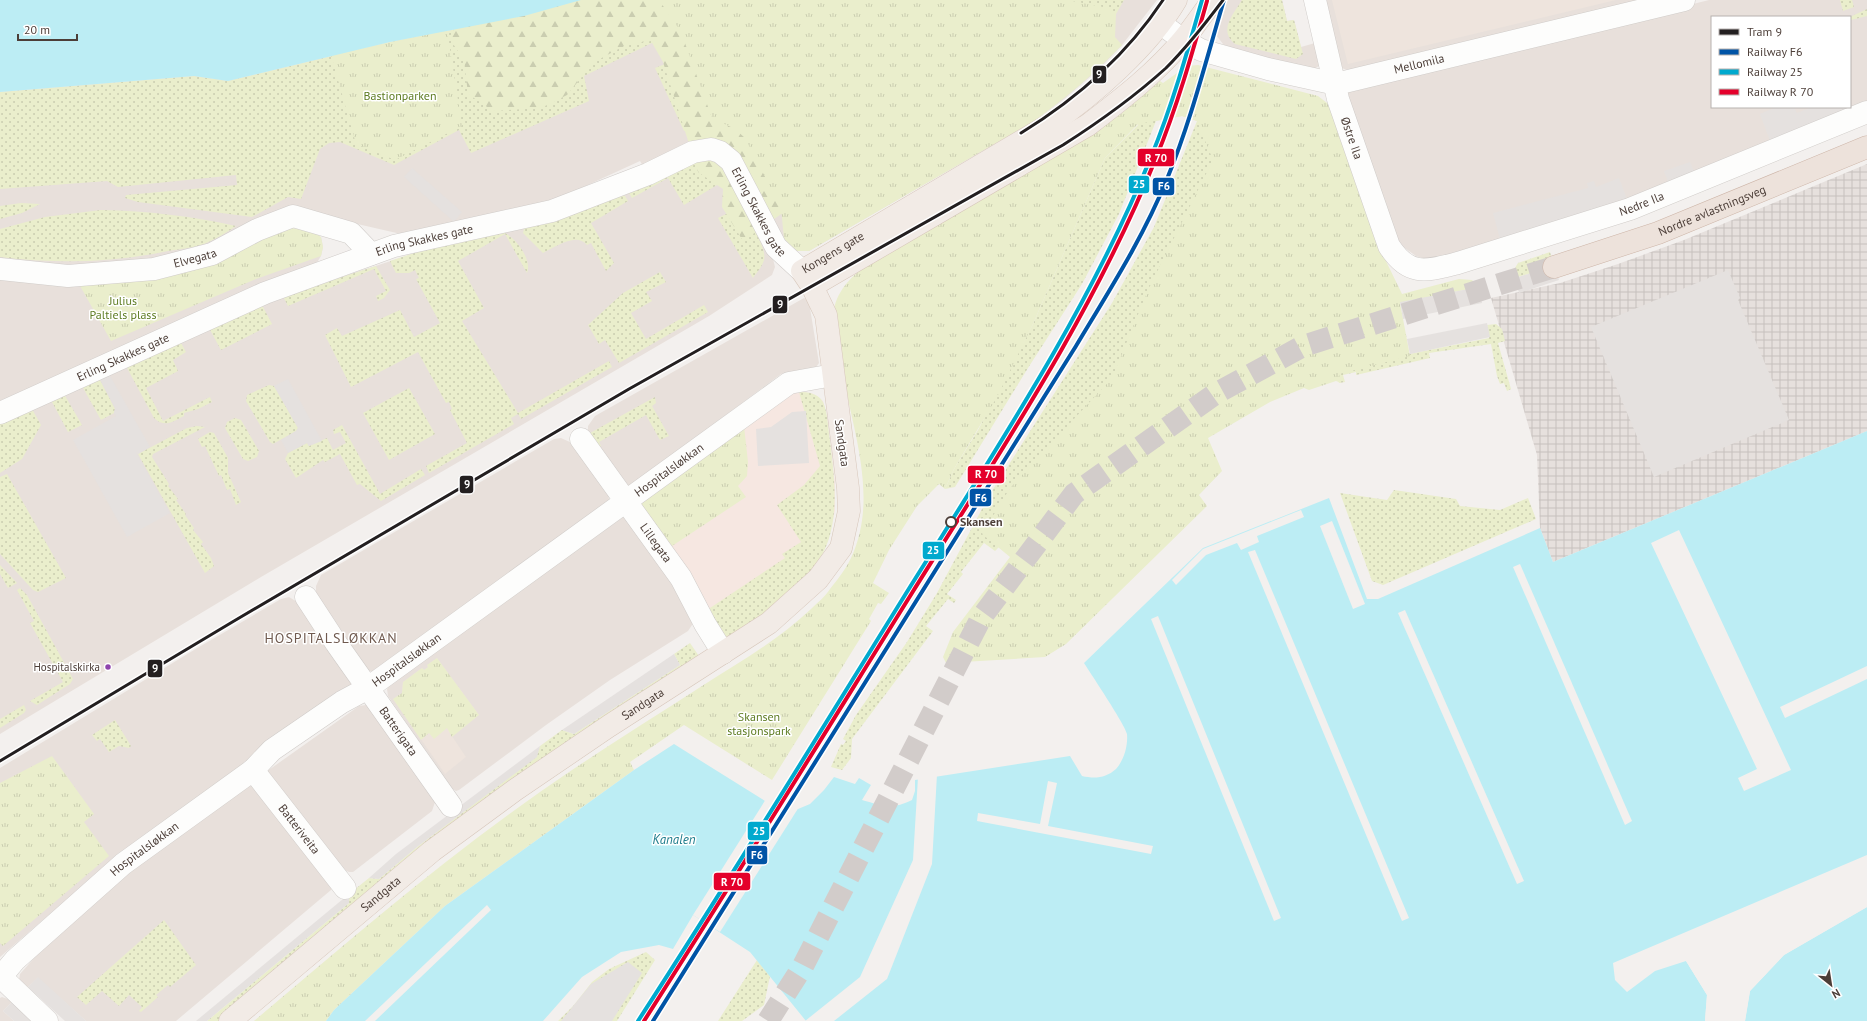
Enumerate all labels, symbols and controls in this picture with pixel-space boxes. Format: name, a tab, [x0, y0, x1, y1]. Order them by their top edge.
scale bar	[18, 16, 77, 42]
legend	[1711, 16, 1851, 108]
text: 20 m	[24, 22, 50, 37]
text: Tram 9	[1747, 24, 1782, 39]
text: Railway F6	[1747, 44, 1803, 59]
street label: Mellomila	[1392, 50, 1446, 77]
text: Railway 25	[1747, 64, 1803, 79]
line badge: 9	[1092, 65, 1107, 84]
text: 9	[1096, 67, 1102, 81]
text: Railway R 70	[1747, 84, 1814, 99]
park label: Bastionparken	[363, 88, 437, 103]
street label: Østre Ila	[1338, 115, 1366, 161]
line badge: R 70	[1137, 148, 1175, 167]
text: R 70	[1145, 151, 1167, 165]
street label: Erling Skakkes gate	[729, 165, 789, 260]
line badge: 25	[1128, 175, 1150, 194]
text: 25	[1133, 177, 1145, 191]
line badge: F6	[1152, 177, 1175, 196]
text: F6	[1158, 179, 1170, 193]
street label: Nordre avlastningsveg	[1656, 181, 1768, 239]
street label: Nedre Ila	[1617, 188, 1666, 219]
street label: Erling Skakkes gate	[373, 221, 474, 259]
street label: Kongens gate	[799, 228, 867, 276]
street label: Elvegata	[172, 245, 219, 271]
park label: Julius Paltiels plass	[90, 293, 156, 322]
line badge: 9	[772, 295, 788, 314]
text: 9	[777, 297, 783, 311]
street label: Erling Skakkes gate	[74, 329, 171, 384]
street label: Sandgata	[832, 418, 853, 468]
street label: Hospitalsløkkan	[631, 439, 706, 500]
line badge: R 70	[967, 465, 1005, 484]
text: R 70	[975, 467, 997, 481]
line badge: 9	[459, 475, 474, 494]
text: 9	[464, 477, 470, 491]
line badge: F6	[969, 488, 992, 507]
text: F6	[975, 491, 987, 505]
place label: Skansen	[960, 514, 1002, 529]
marker: Skansen	[945, 516, 957, 528]
street label: Lillegata	[637, 520, 675, 565]
line badge: 25	[922, 541, 945, 560]
text: 25	[927, 543, 939, 557]
district label: HOSPITALSLØKKAN	[264, 629, 398, 647]
street label: Hospitalsløkkan	[369, 630, 444, 690]
line badge: 9	[147, 659, 163, 678]
place label: Hospitalskirka	[33, 660, 100, 674]
text: 9	[152, 661, 158, 675]
marker: Hospitalskirka	[103, 662, 113, 672]
street label: Sandgata	[618, 685, 667, 723]
street label: Batterigata	[376, 703, 421, 759]
park label: Skansen stasjonspark	[727, 709, 791, 738]
street label: Batteriveita	[275, 801, 324, 857]
street label: Hospitalsløkkan	[107, 818, 181, 879]
line badge: 25	[747, 821, 770, 841]
text: 25	[753, 824, 765, 838]
water label: Kanalen	[653, 831, 696, 848]
line badge: F6	[746, 845, 768, 865]
text: F6	[751, 848, 763, 862]
line badge: R 70	[713, 872, 751, 891]
street label: Sandgata	[357, 873, 404, 915]
text: R 70	[721, 875, 743, 889]
north arrow	[1811, 965, 1851, 1005]
text: N	[1829, 986, 1843, 1002]

